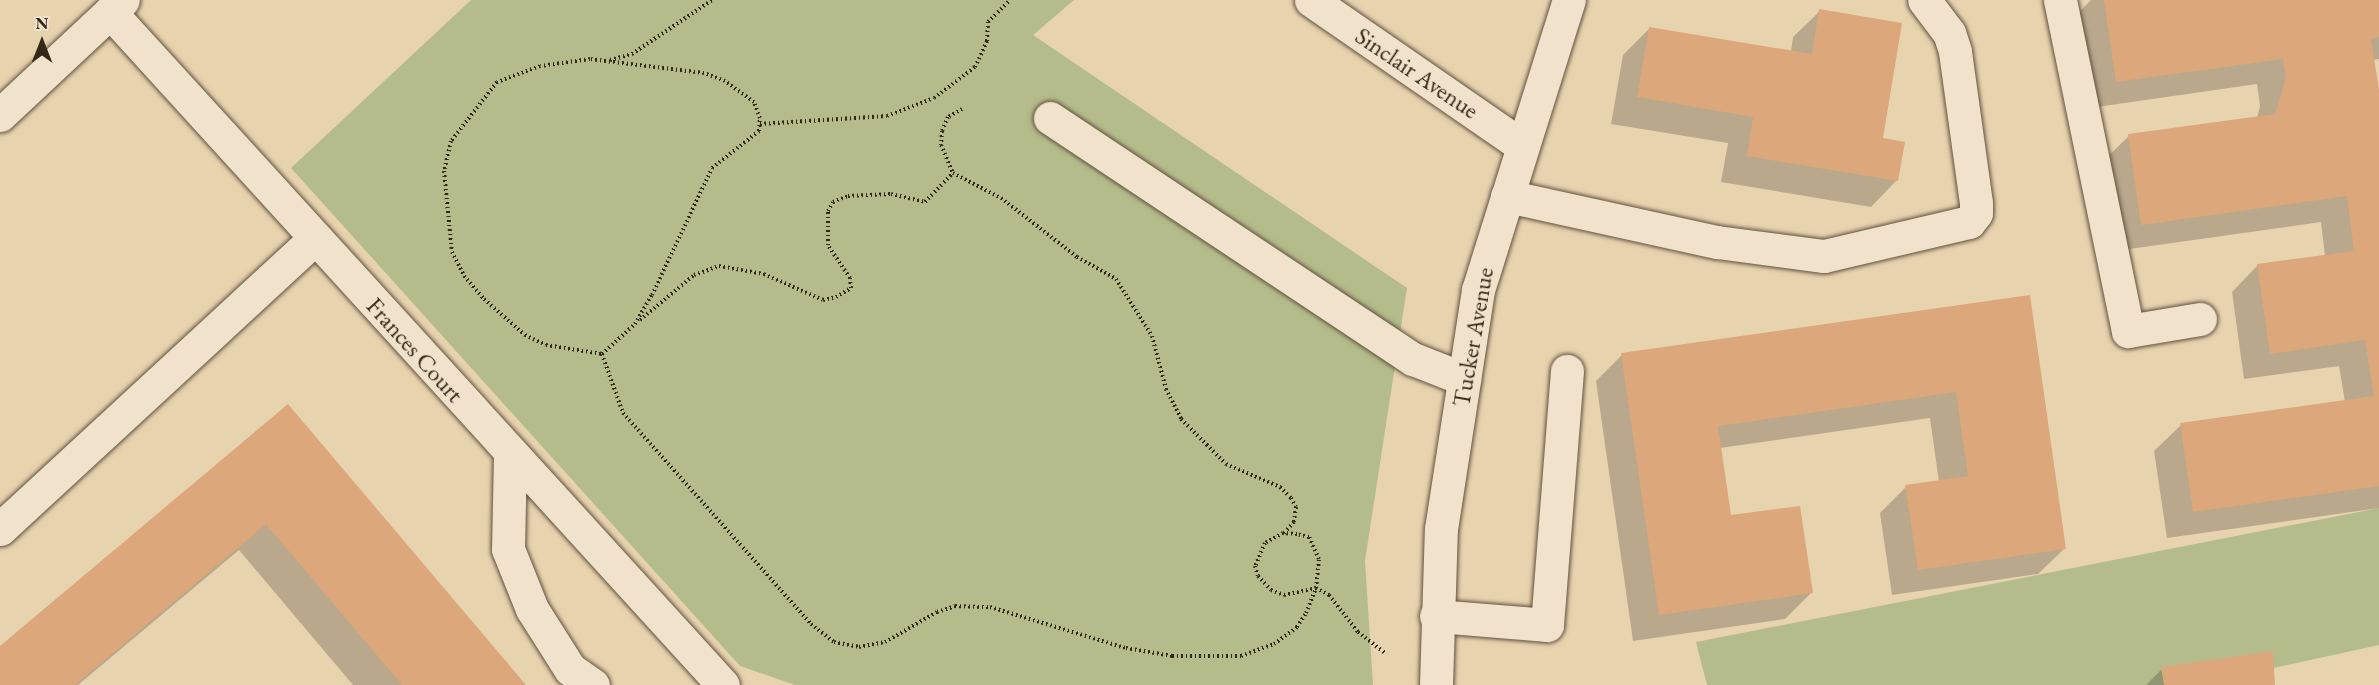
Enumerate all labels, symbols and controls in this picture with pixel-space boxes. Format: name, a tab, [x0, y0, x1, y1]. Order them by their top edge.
north arrow	[12, 12, 72, 72]
text: N	[36, 13, 48, 34]
street label: Sinclair Avenue	[1350, 21, 1484, 125]
street label: Tucker Avenue	[1447, 265, 1499, 409]
street label: Frances Court	[361, 292, 469, 408]

